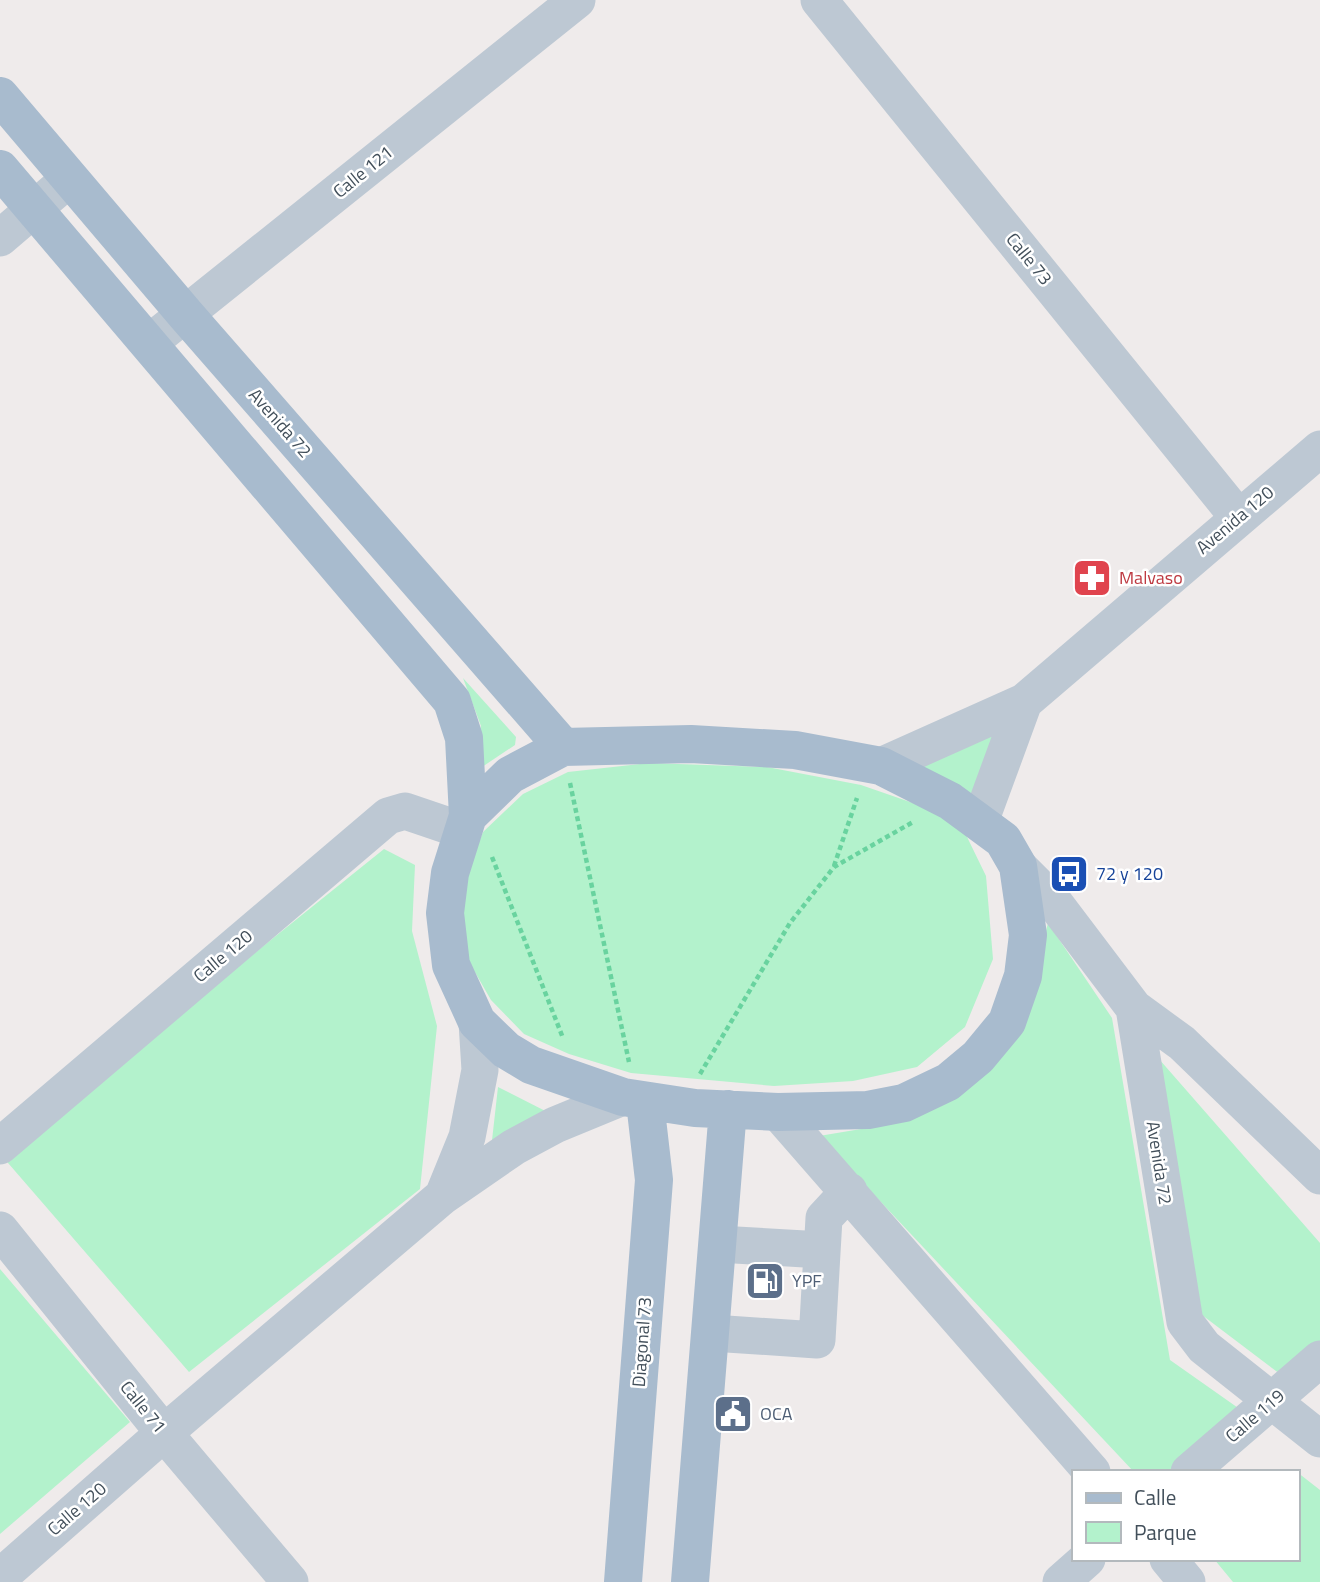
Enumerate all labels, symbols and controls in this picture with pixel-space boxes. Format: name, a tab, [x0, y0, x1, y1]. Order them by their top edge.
street label: Calle 121	[327, 139, 399, 204]
street label: Calle 73	[1000, 227, 1059, 291]
street label: Avenida 72	[243, 382, 318, 463]
street label: Avenida 120	[1190, 479, 1279, 560]
pharmacy icon: Malvaso	[1071, 557, 1113, 599]
place label: Malvaso	[1119, 564, 1183, 591]
bus stop icon: 72 y 120	[1048, 853, 1090, 895]
place label: 72 y 120	[1096, 860, 1163, 887]
street label: Calle 120	[187, 923, 258, 989]
street label: Avenida 72	[1140, 1119, 1179, 1207]
fuel station icon: YPF	[744, 1260, 786, 1302]
place label: YPF	[792, 1267, 822, 1294]
street label: Diagonal 73	[625, 1296, 658, 1388]
street label: Calle 71	[114, 1375, 173, 1439]
street label: Calle 119	[1219, 1382, 1290, 1449]
public building icon: OCA	[712, 1393, 754, 1435]
place label: OCA	[760, 1400, 793, 1427]
legend	[1072, 1470, 1299, 1561]
street label: Calle 120	[41, 1475, 112, 1542]
text: Calle	[1134, 1481, 1176, 1513]
text: Parque	[1134, 1516, 1197, 1548]

